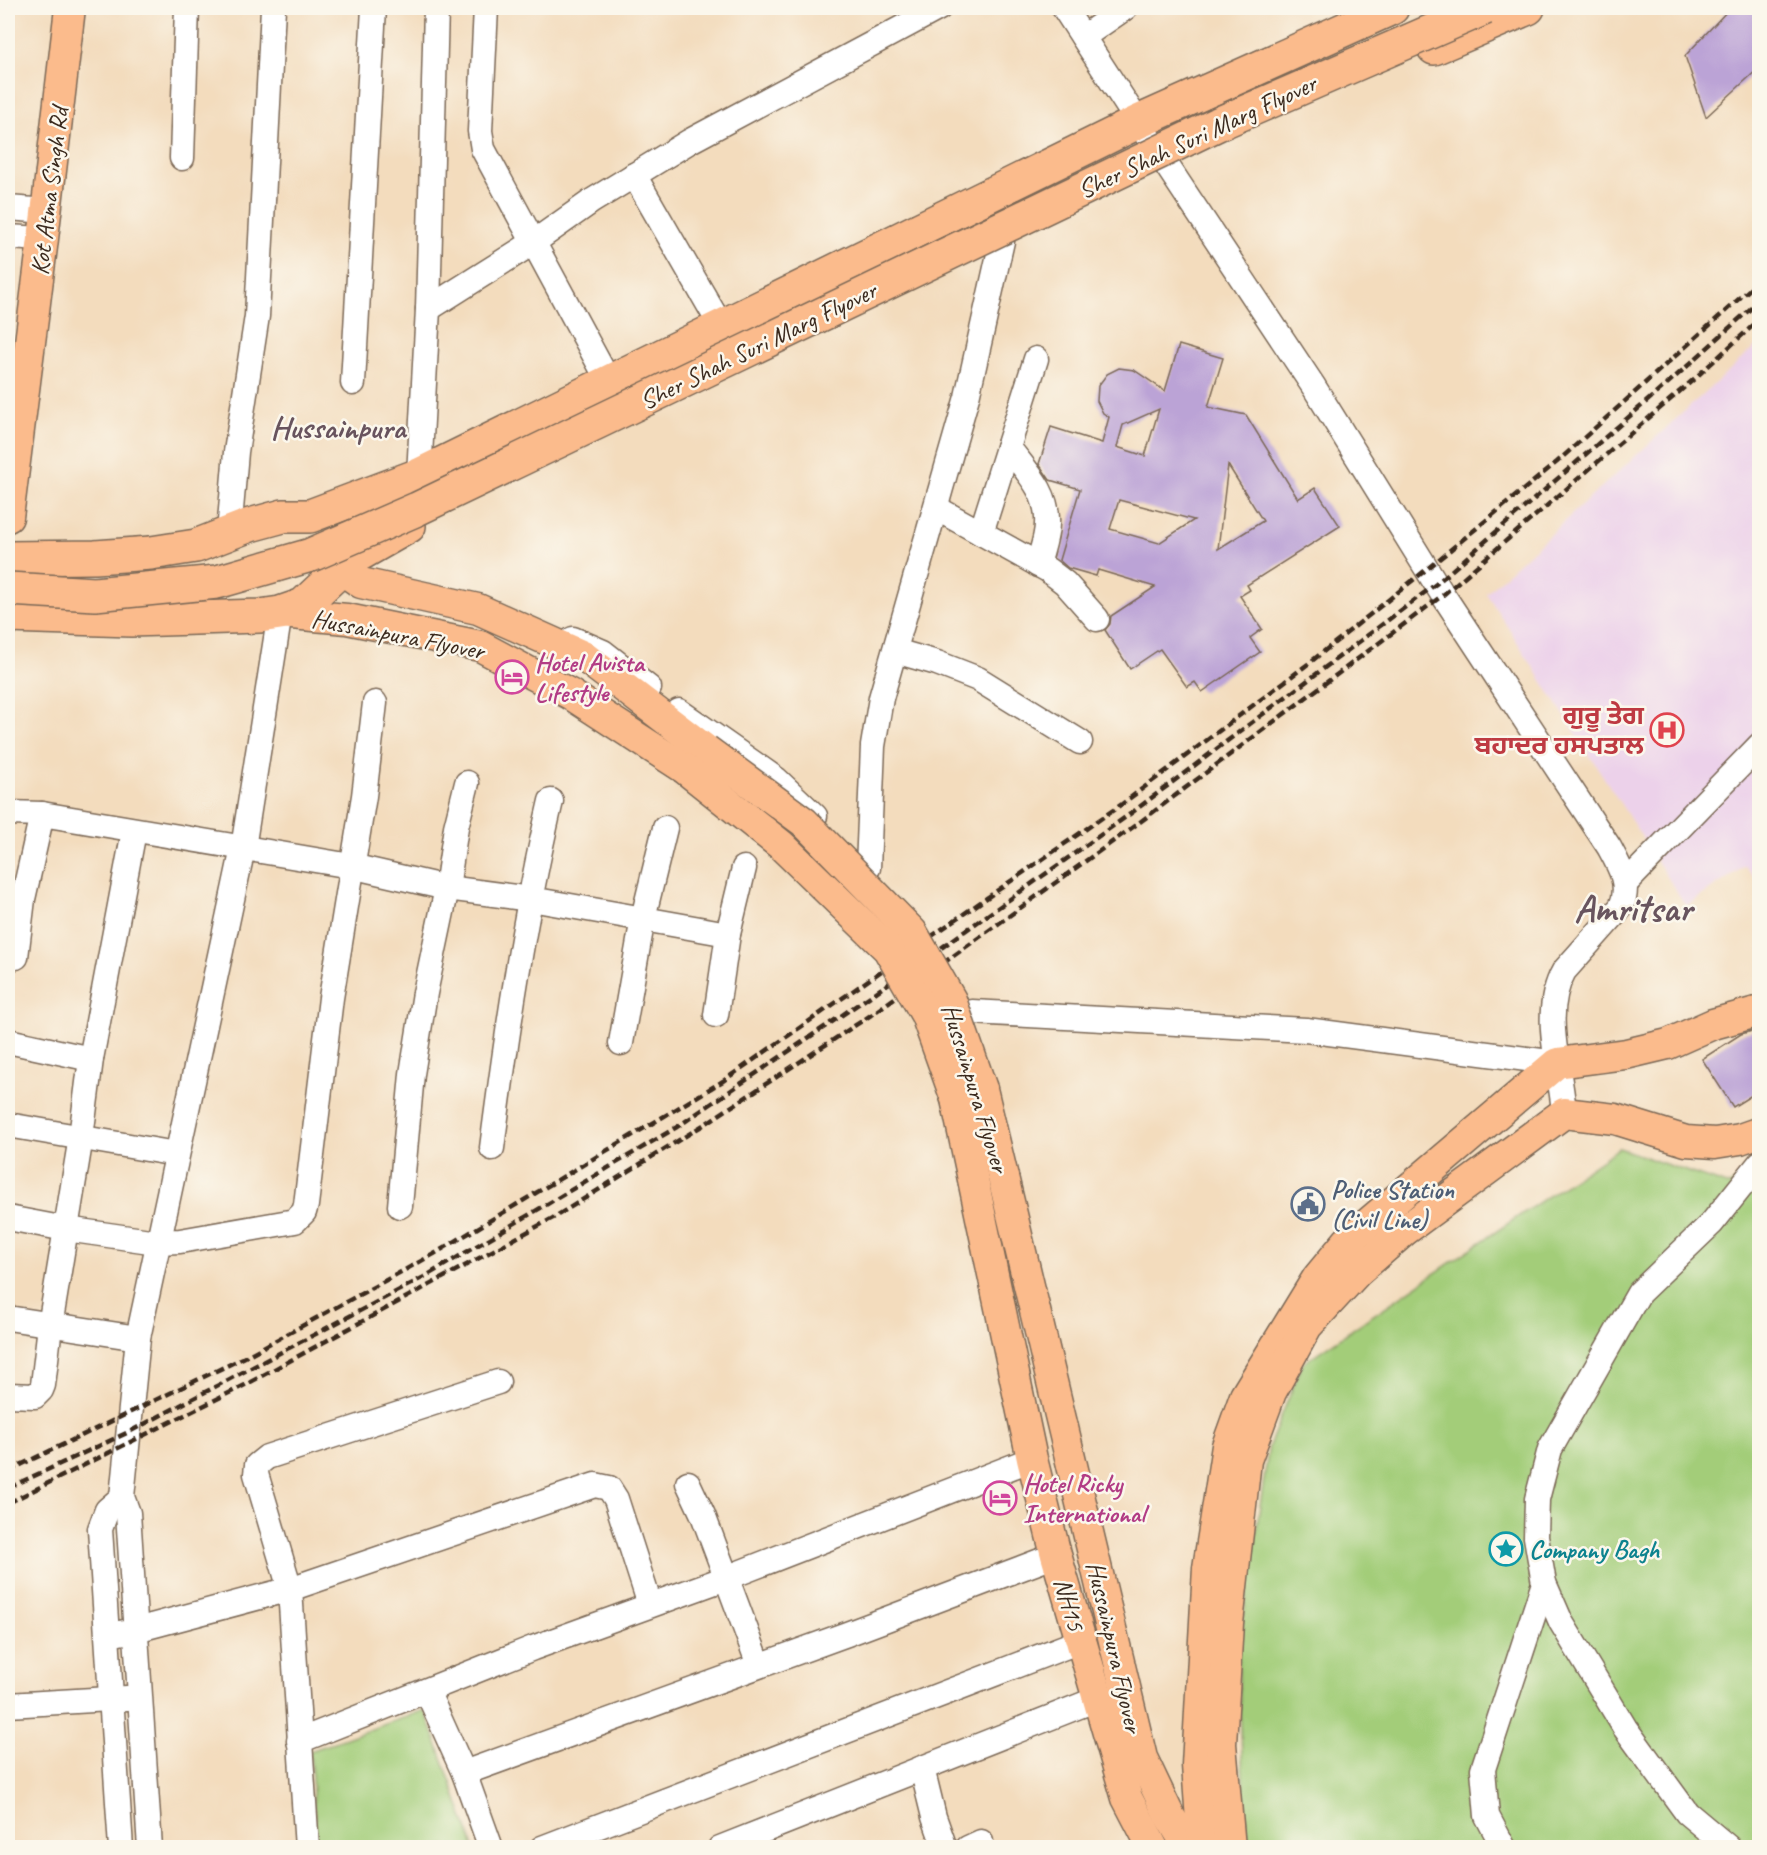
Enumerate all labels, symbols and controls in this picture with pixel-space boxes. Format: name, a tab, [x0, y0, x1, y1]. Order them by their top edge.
street label: Sher Shah Suri Marg Flyover	[1073, 66, 1323, 206]
street label: Kot Atma Singh Rd	[23, 102, 77, 277]
street label: Sher Shah Suri Marg Flyover	[634, 273, 883, 417]
district label: Hussainpura	[271, 407, 408, 448]
street label: Hussainpura Flyover	[309, 602, 489, 668]
place label: Hotel Avista Lifestyle	[535, 646, 646, 709]
hotel icon: Hotel Avista Lifestyle	[494, 659, 530, 695]
place label: ਗੁਰੂ ਤੇਗ ਬਹਾਦਰ ਹਸਪਤਾਲ	[1473, 699, 1644, 762]
hospital icon: ਗੁਰੂ ਤੇਗ ਬਹਾਦਰ ਹਸਪਤਾਲ	[1649, 712, 1685, 748]
district label: Amritsar	[1574, 885, 1696, 932]
street label: Hussainpura Flyover	[934, 1000, 1018, 1179]
place label: Police Station (Civil Line)	[1331, 1173, 1455, 1236]
public building icon: Police Station (Civil Line)	[1290, 1186, 1326, 1222]
place label: Hotel Ricky International	[1023, 1467, 1150, 1530]
hotel icon: Hotel Ricky International	[982, 1480, 1018, 1516]
place icon: Company Bagh	[1488, 1531, 1524, 1567]
place label: Company Bagh	[1529, 1533, 1660, 1566]
street label: Hussainpura Flyover	[1079, 1558, 1151, 1739]
street label: NH15	[1046, 1574, 1093, 1636]

